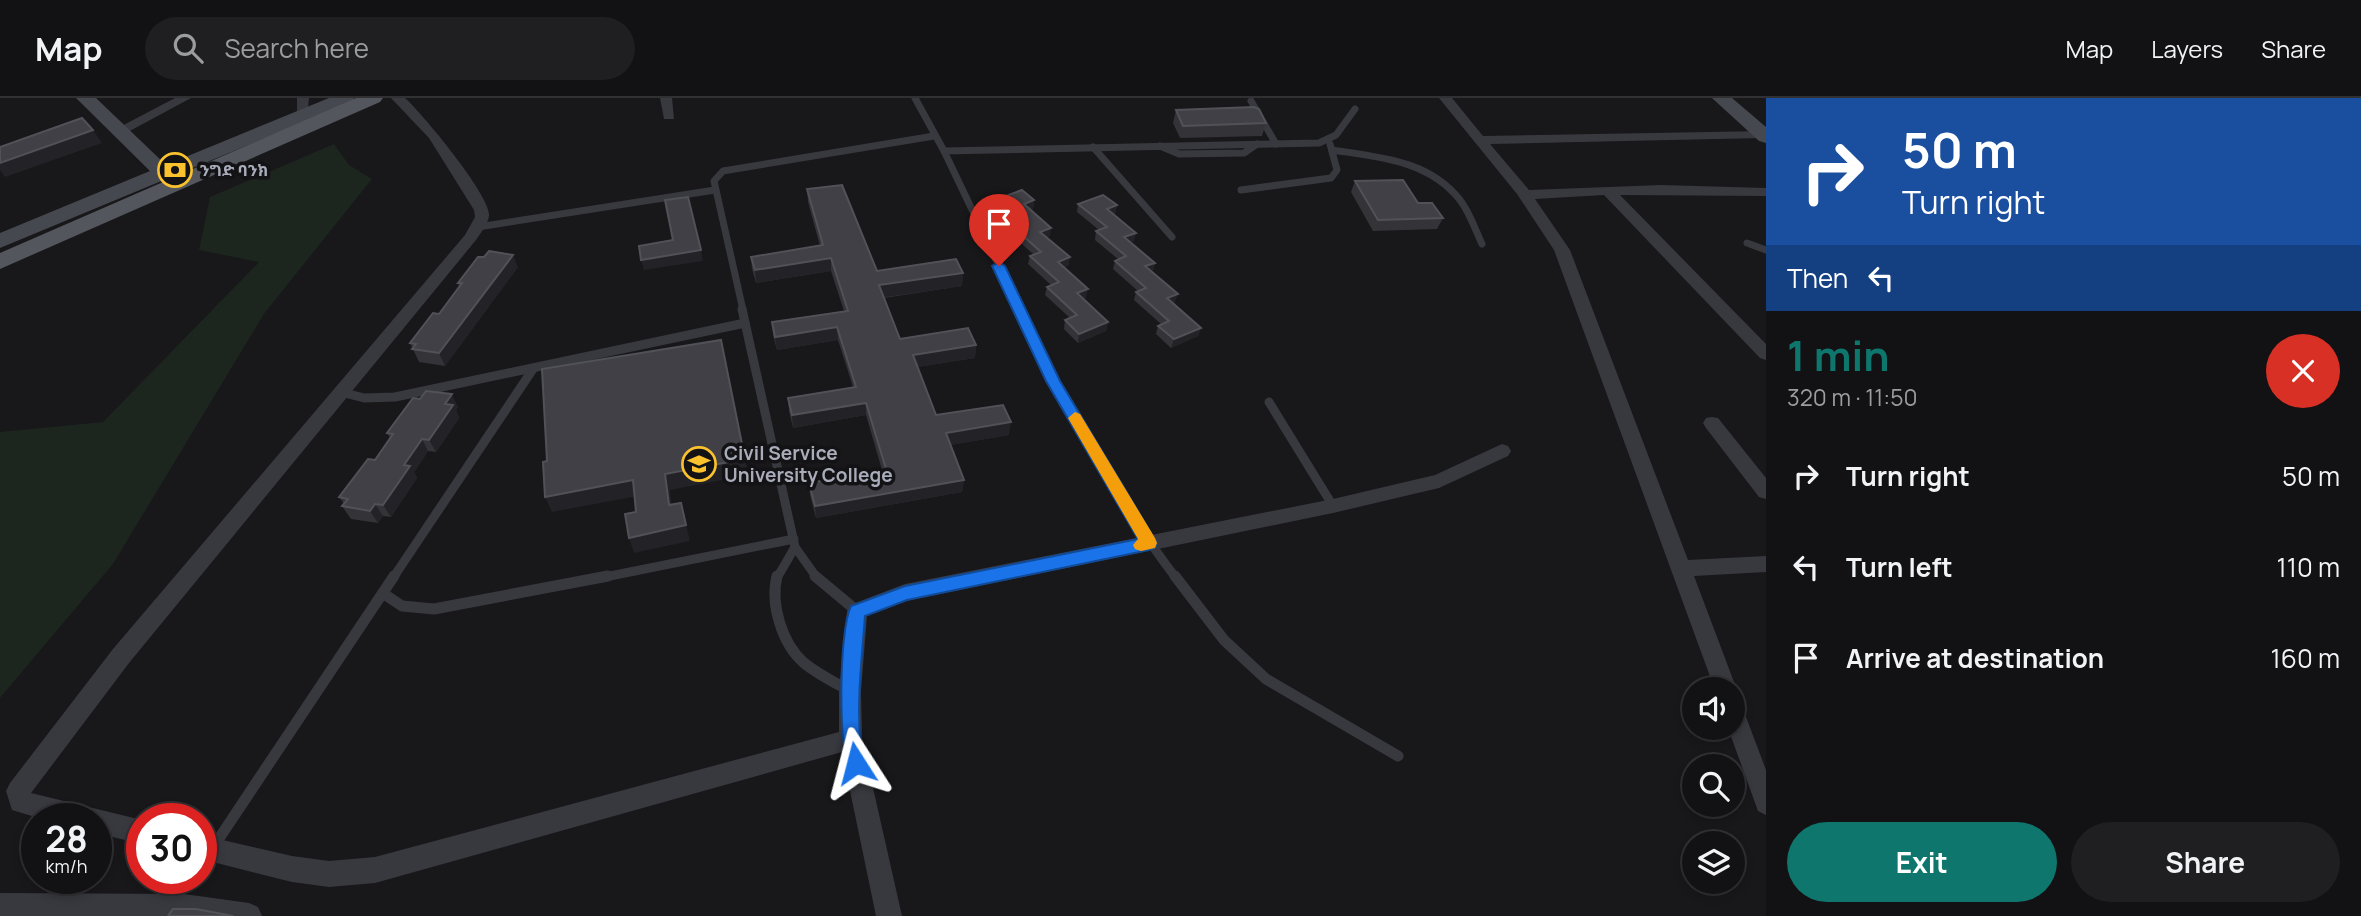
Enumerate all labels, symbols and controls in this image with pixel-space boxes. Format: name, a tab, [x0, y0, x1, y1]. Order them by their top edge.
search box	[145, 17, 635, 80]
text: Map	[35, 26, 103, 71]
icon: search	[169, 29, 207, 67]
text: Search here	[225, 30, 369, 66]
text: Map	[2066, 32, 2113, 65]
text: Layers	[2151, 32, 2223, 65]
text: Share	[2261, 32, 2326, 65]
text: 50 m	[1902, 116, 2017, 183]
icon: right	[1787, 126, 1878, 217]
bank icon: ንግድ ባንክ	[156, 151, 194, 189]
place label: ንግድ ባንክ	[200, 159, 268, 181]
text: Turn right	[1902, 180, 2045, 224]
pin	[969, 194, 1029, 266]
icon: arrive	[980, 205, 1018, 243]
icon: left	[1862, 259, 1900, 297]
text: Then	[1787, 260, 1848, 296]
text: 1 min	[1787, 326, 1890, 384]
button: close	[2266, 334, 2340, 408]
text: 320 m · 11:50	[1787, 381, 1918, 413]
place label: Civil Service University College	[724, 440, 893, 488]
school or university icon: Civil Service University College	[680, 445, 718, 483]
icon: right	[1787, 457, 1825, 495]
text: Turn right	[1846, 458, 1970, 494]
text: 50 m	[2282, 458, 2340, 494]
icon: left	[1787, 548, 1825, 586]
text: Turn left	[1846, 549, 1953, 585]
text: 110 m	[2277, 549, 2340, 585]
icon: arrive	[1787, 639, 1825, 677]
text: Arrive at destination	[1846, 640, 2104, 676]
text: 160 m	[2271, 640, 2340, 676]
map controls	[1682, 677, 1745, 894]
button: sound	[1682, 677, 1745, 740]
position arrow	[819, 726, 893, 800]
button: search	[1682, 754, 1745, 817]
speed limit sign: 30	[126, 803, 217, 894]
text: 28	[45, 815, 88, 863]
button: Exit	[1787, 822, 2057, 902]
button: Share	[2071, 822, 2340, 902]
button: layers	[1682, 831, 1745, 894]
text: km/h	[46, 854, 87, 878]

